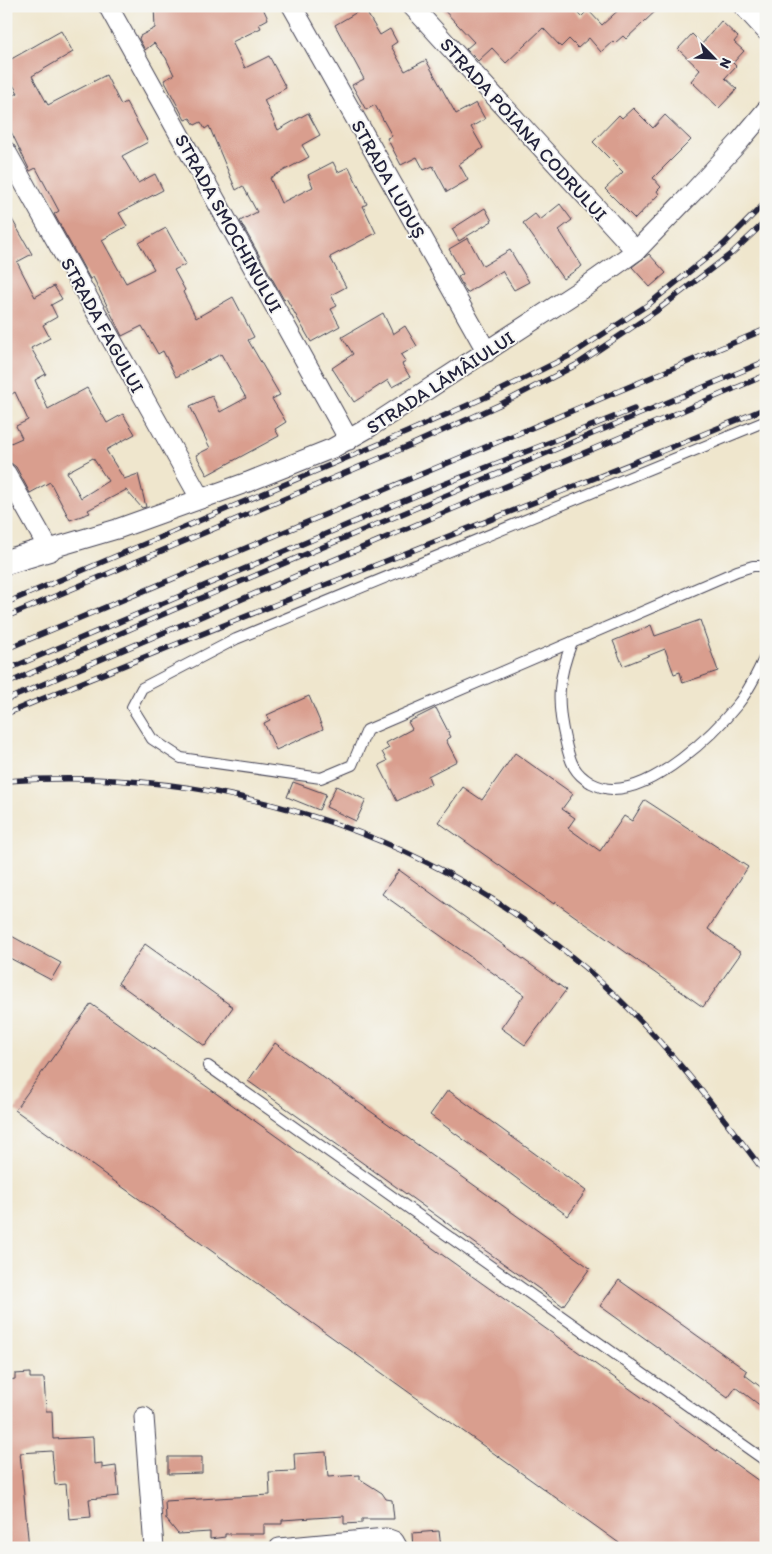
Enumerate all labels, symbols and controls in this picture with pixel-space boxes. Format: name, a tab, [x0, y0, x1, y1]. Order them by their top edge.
north arrow	[690, 32, 740, 82]
street label: STRADA POIANA CODRULUI	[435, 33, 612, 226]
text: N	[716, 55, 735, 71]
street label: STRADA LUDUȘ	[346, 116, 431, 243]
street label: STRADA SMOCHINULUI	[170, 130, 287, 317]
street label: STRADA FAGULUI	[56, 254, 149, 397]
street label: STRADA LĂMÂIULUI	[362, 326, 519, 439]

